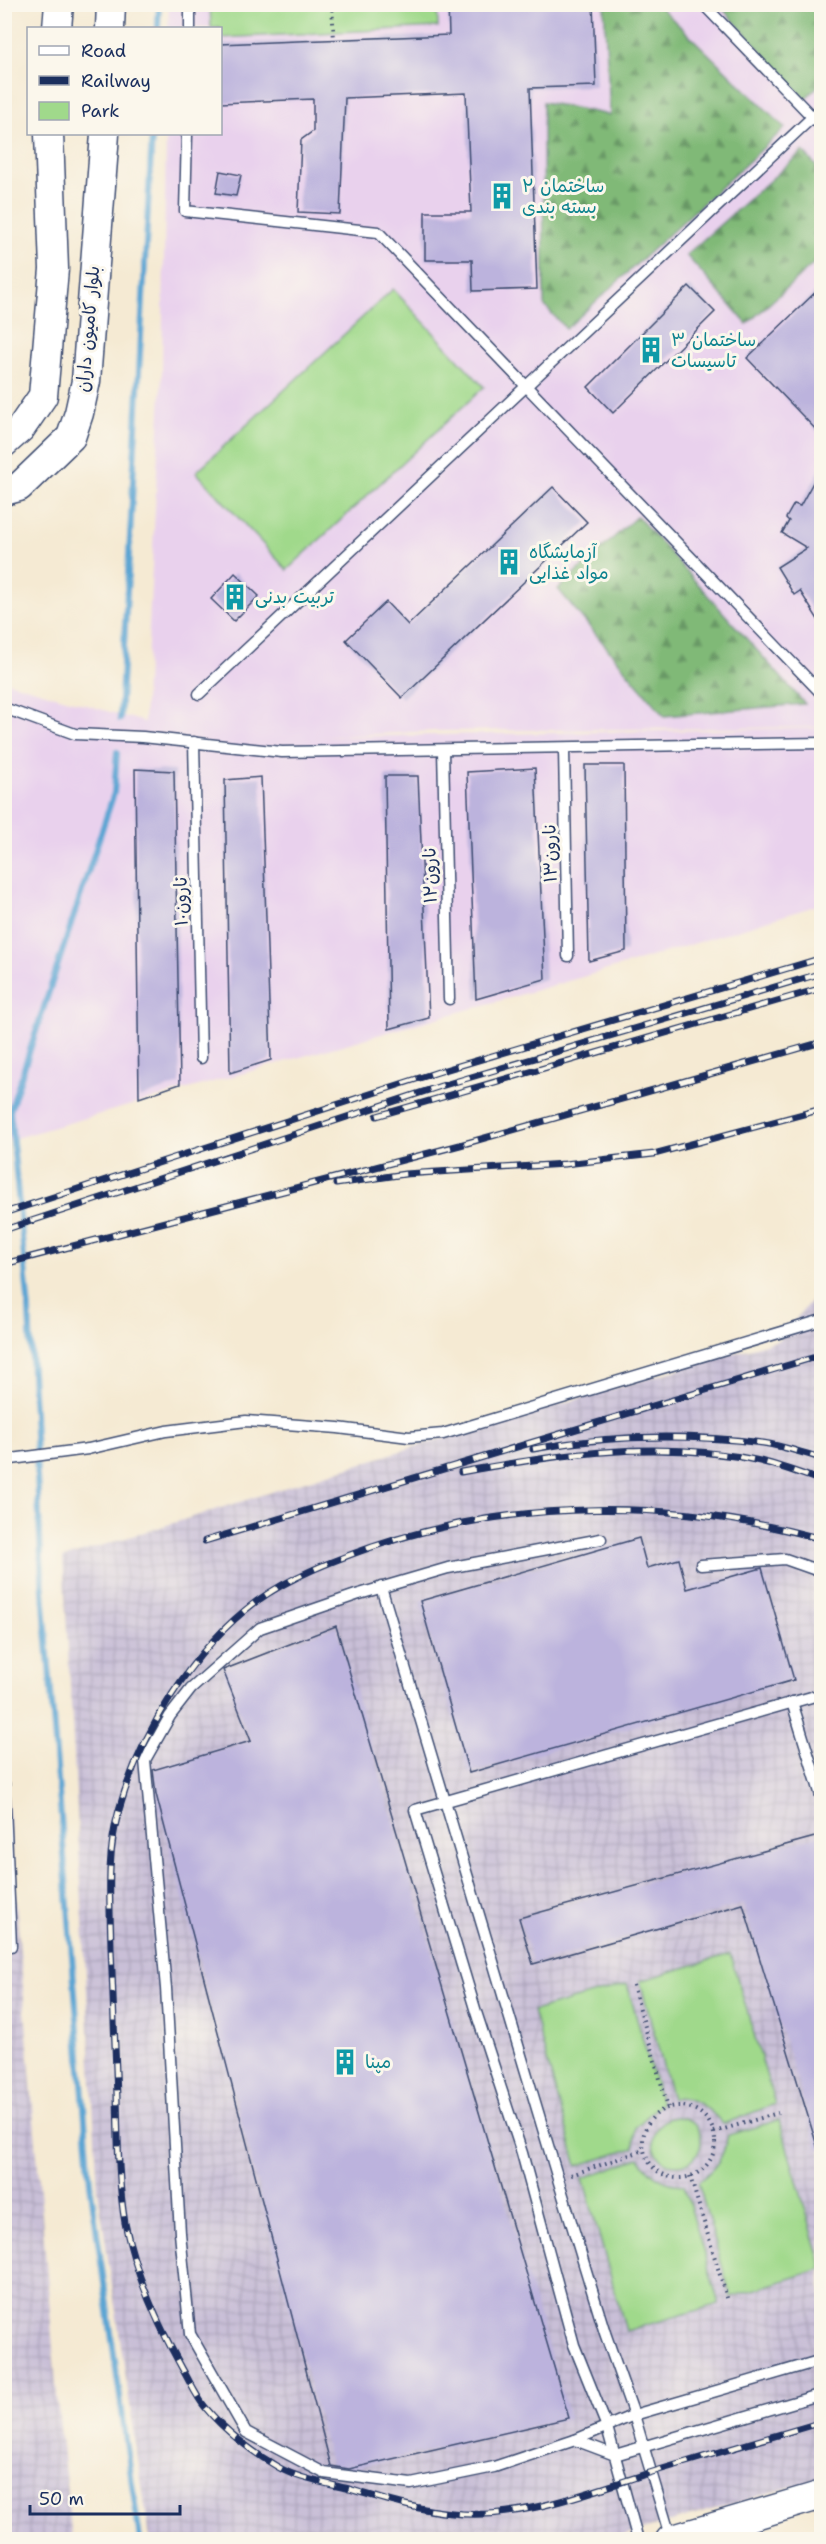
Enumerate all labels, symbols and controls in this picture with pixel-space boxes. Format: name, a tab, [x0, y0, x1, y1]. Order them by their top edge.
legend	[27, 27, 222, 135]
text: Road	[81, 39, 126, 63]
text: Railway	[81, 69, 151, 93]
text: Park	[81, 99, 120, 123]
place label: ۲ ساختمان بسته بندی	[522, 174, 605, 219]
building icon: ۲ ساختمان بسته بندی	[487, 181, 517, 211]
street label: بلوار کامیون داران	[71, 265, 105, 393]
place label: ۳ ساختمان تاسیسات	[671, 328, 756, 373]
building icon: ۳ ساختمان تاسیسات	[636, 335, 666, 365]
place label: آزمایشگاه مواد غذایی	[529, 540, 609, 585]
building icon: آزمایشگاه مواد غذایی	[494, 547, 524, 577]
building icon: تربیت بدنی	[220, 582, 250, 612]
place label: تربیت بدنی	[255, 585, 335, 609]
street label: نارون۱۳	[537, 823, 563, 883]
street label: نارون۱۲	[418, 846, 442, 904]
street label: نارون۱۰	[169, 876, 193, 926]
building icon: مپنا	[330, 2047, 360, 2077]
place label: مپنا	[365, 2050, 391, 2074]
scale bar	[30, 2478, 180, 2516]
text: 50 m	[39, 2487, 84, 2511]

